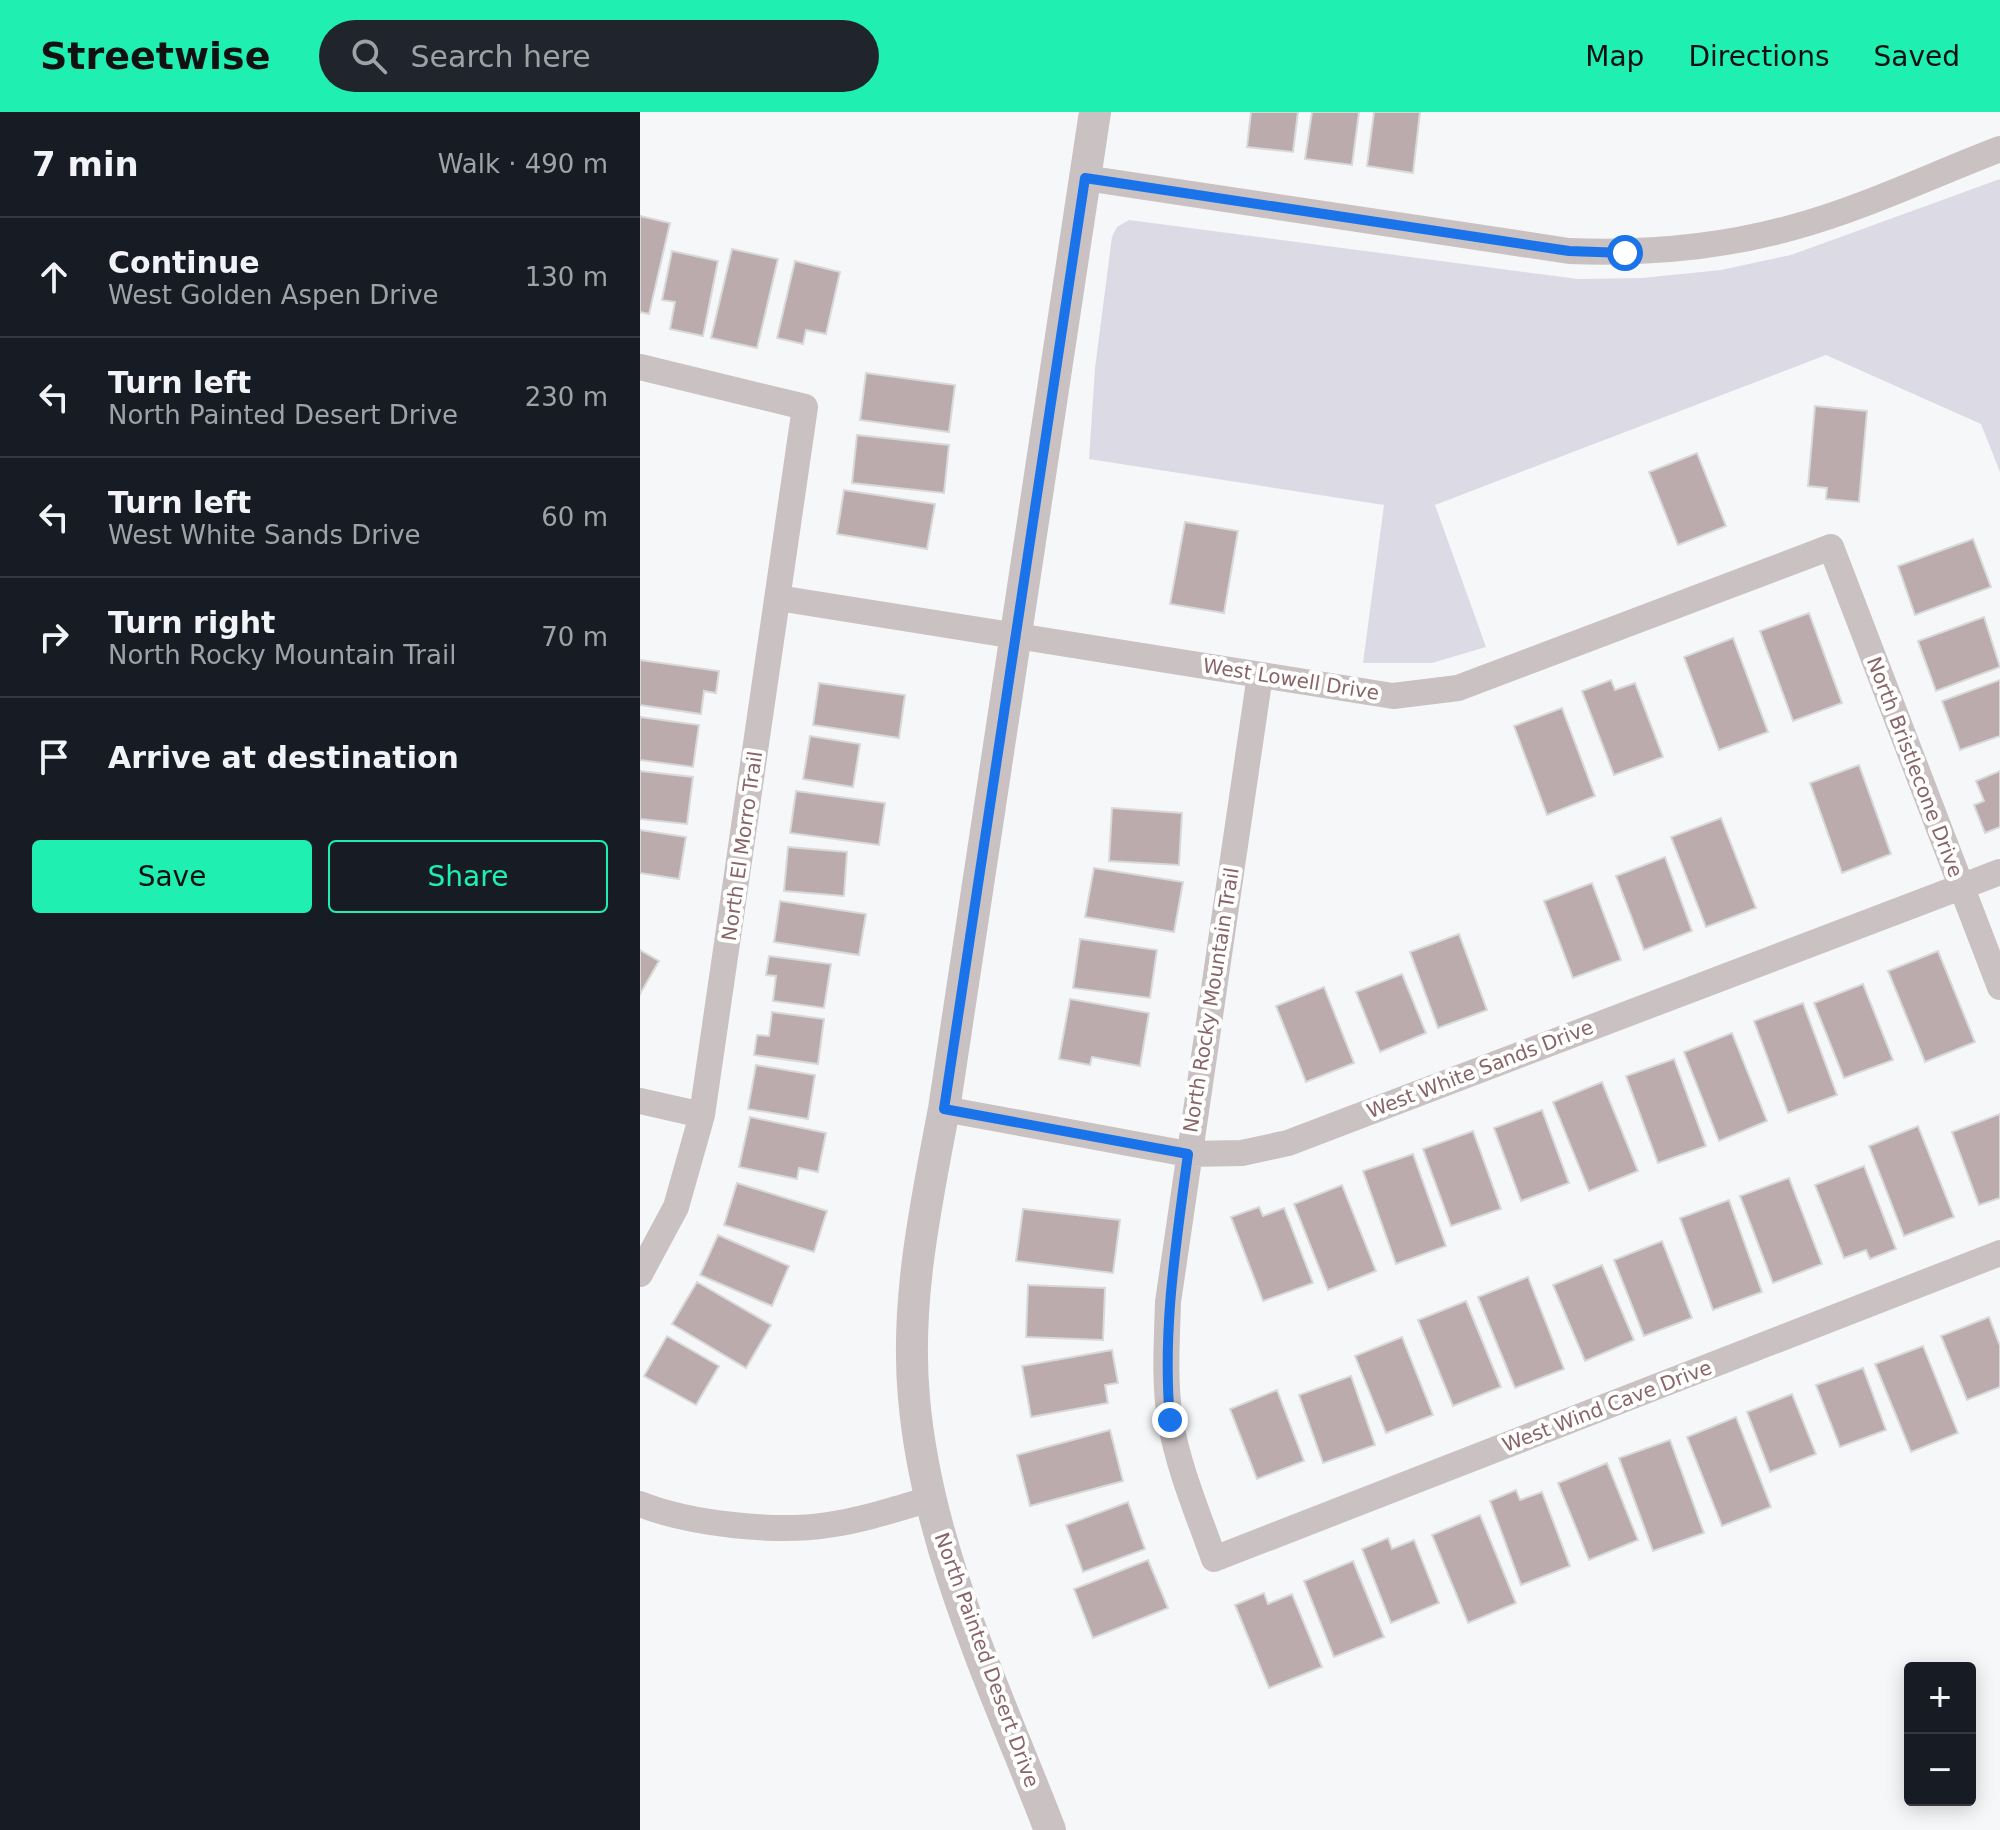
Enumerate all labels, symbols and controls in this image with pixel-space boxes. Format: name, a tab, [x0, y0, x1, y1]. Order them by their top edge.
search box	[319, 20, 879, 92]
text: Streetwise	[40, 34, 271, 78]
icon: search	[347, 34, 391, 78]
text: Search here	[411, 39, 591, 74]
text: Map	[1585, 40, 1644, 73]
text: Directions	[1688, 40, 1829, 73]
text: Saved	[1873, 40, 1960, 73]
text: 7 min	[32, 144, 139, 184]
text: Walk · 490 m	[438, 149, 608, 179]
route start	[1607, 235, 1643, 271]
text: Continue	[108, 245, 260, 280]
icon: ahead	[32, 255, 76, 299]
text: 130 m	[525, 262, 608, 292]
text: West Golden Aspen Drive	[108, 280, 439, 310]
text: Turn left	[108, 365, 251, 400]
icon: left	[32, 375, 76, 419]
text: 230 m	[525, 382, 608, 412]
text: North Painted Desert Drive	[108, 400, 458, 430]
text: Turn left	[108, 485, 251, 520]
icon: left	[32, 495, 76, 539]
text: 60 m	[541, 502, 608, 532]
text: West White Sands Drive	[108, 520, 421, 550]
text: Turn right	[108, 605, 275, 640]
icon: right	[32, 615, 76, 659]
text: 70 m	[541, 622, 608, 652]
text: North Rocky Mountain Trail	[108, 640, 456, 670]
street label: West Lowell Drive	[1201, 653, 1381, 705]
street label: North Bristlecone Drive	[1862, 654, 1968, 880]
icon: arrive	[32, 735, 76, 779]
text: Arrive at destination	[108, 740, 459, 775]
street label: North El Morro Trail	[717, 750, 767, 942]
button: Save	[32, 840, 312, 913]
button: Share	[328, 840, 608, 913]
street label: North Rocky Mountain Trail	[1178, 866, 1244, 1134]
street label: West White Sands Drive	[1363, 1015, 1597, 1123]
street label: West Wind Cave Drive	[1499, 1355, 1715, 1457]
route end	[1152, 1402, 1188, 1438]
street label: North Painted Desert Drive	[930, 1529, 1044, 1791]
map controls	[1904, 1662, 1976, 1806]
button: +	[1904, 1662, 1976, 1734]
button: −	[1904, 1734, 1976, 1806]

